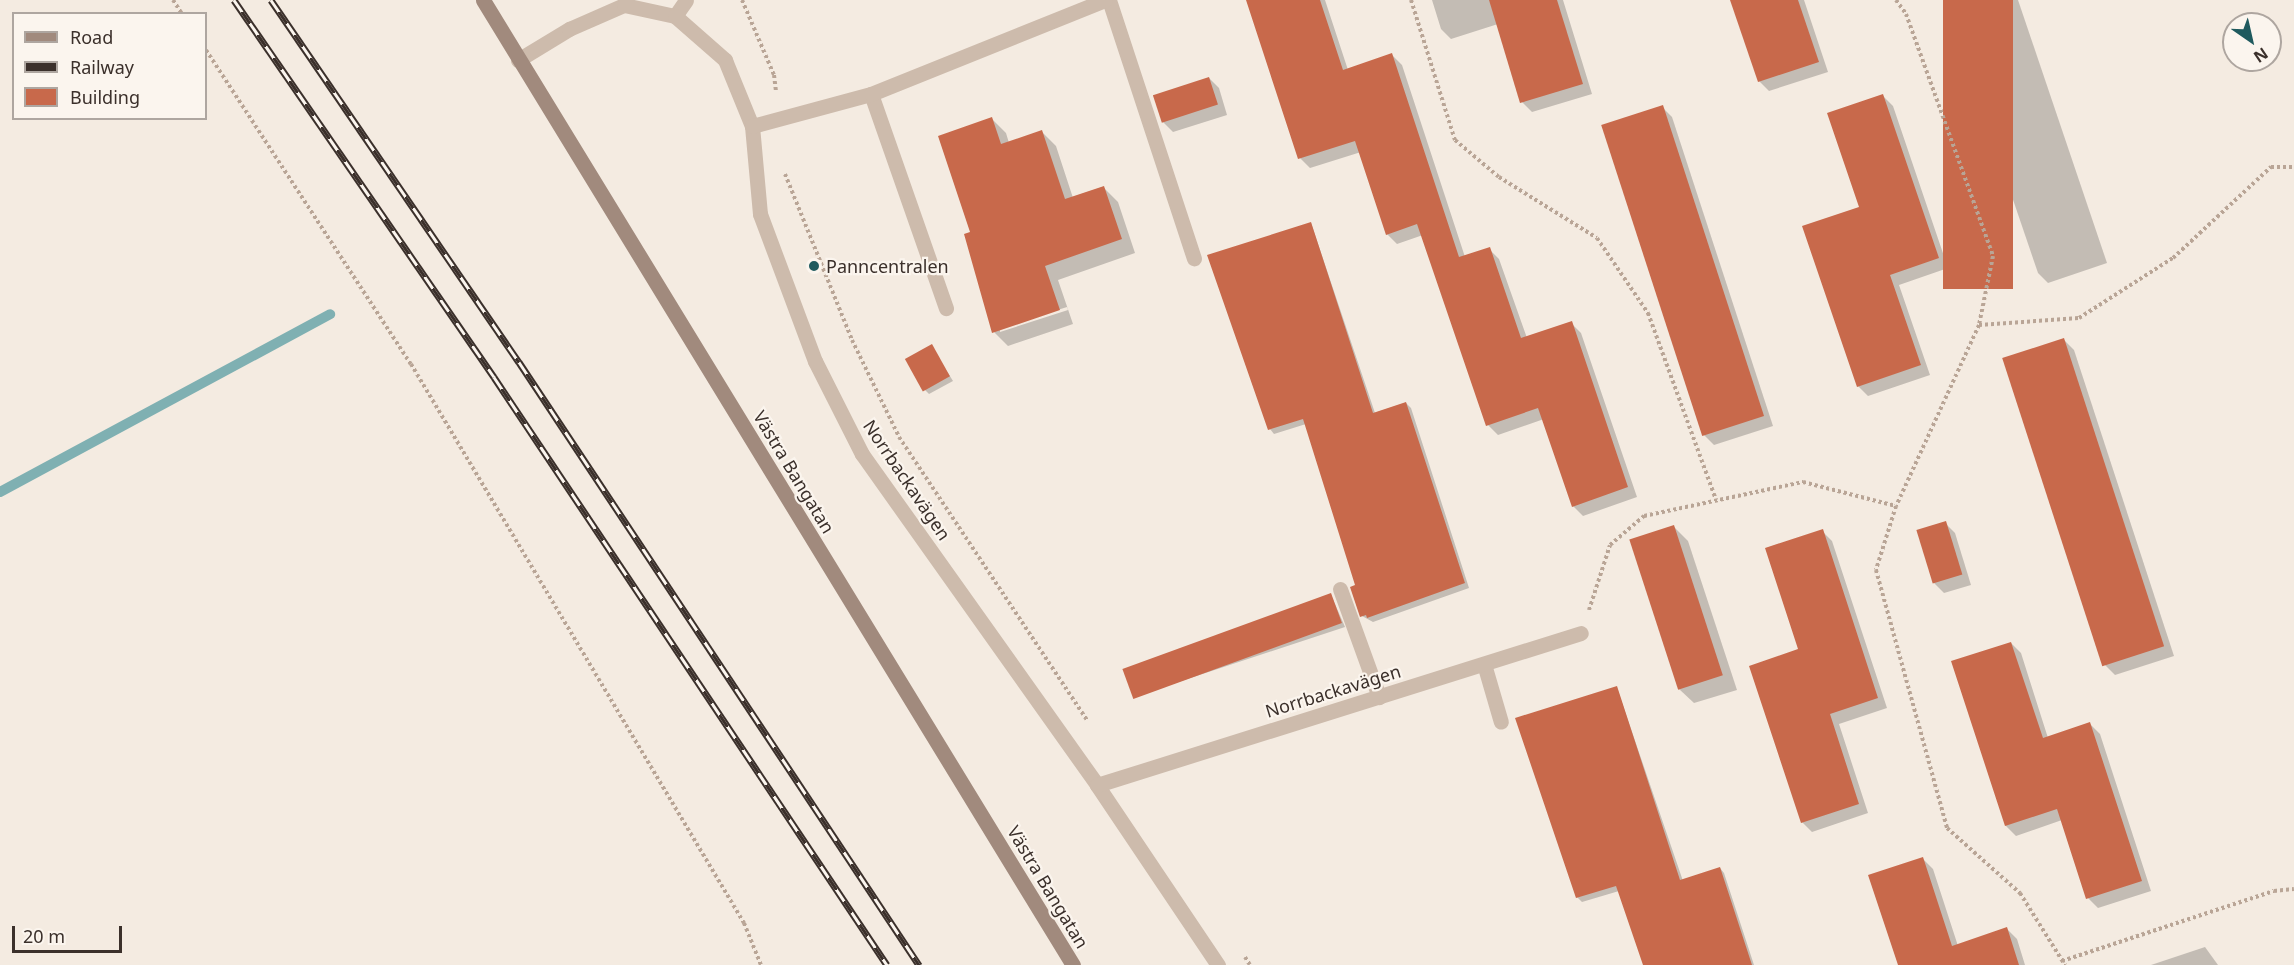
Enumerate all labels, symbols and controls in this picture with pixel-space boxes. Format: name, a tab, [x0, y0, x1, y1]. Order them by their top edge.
legend	[12, 12, 207, 120]
north arrow	[2222, 12, 2282, 72]
text: Road	[70, 25, 113, 49]
text: N	[2249, 43, 2273, 68]
text: Railway	[70, 55, 134, 79]
text: Building	[70, 85, 140, 109]
place label: Panncentralen	[826, 255, 949, 277]
marker: Panncentralen	[807, 259, 821, 273]
street label: Västra Bangatan	[749, 407, 839, 537]
street label: Norrbackavägen	[859, 416, 955, 544]
street label: Norrbackavägen	[1263, 660, 1403, 722]
street label: Västra Bangatan	[1003, 822, 1093, 952]
scale bar	[15, 914, 124, 952]
text: 20 m	[23, 924, 65, 948]

